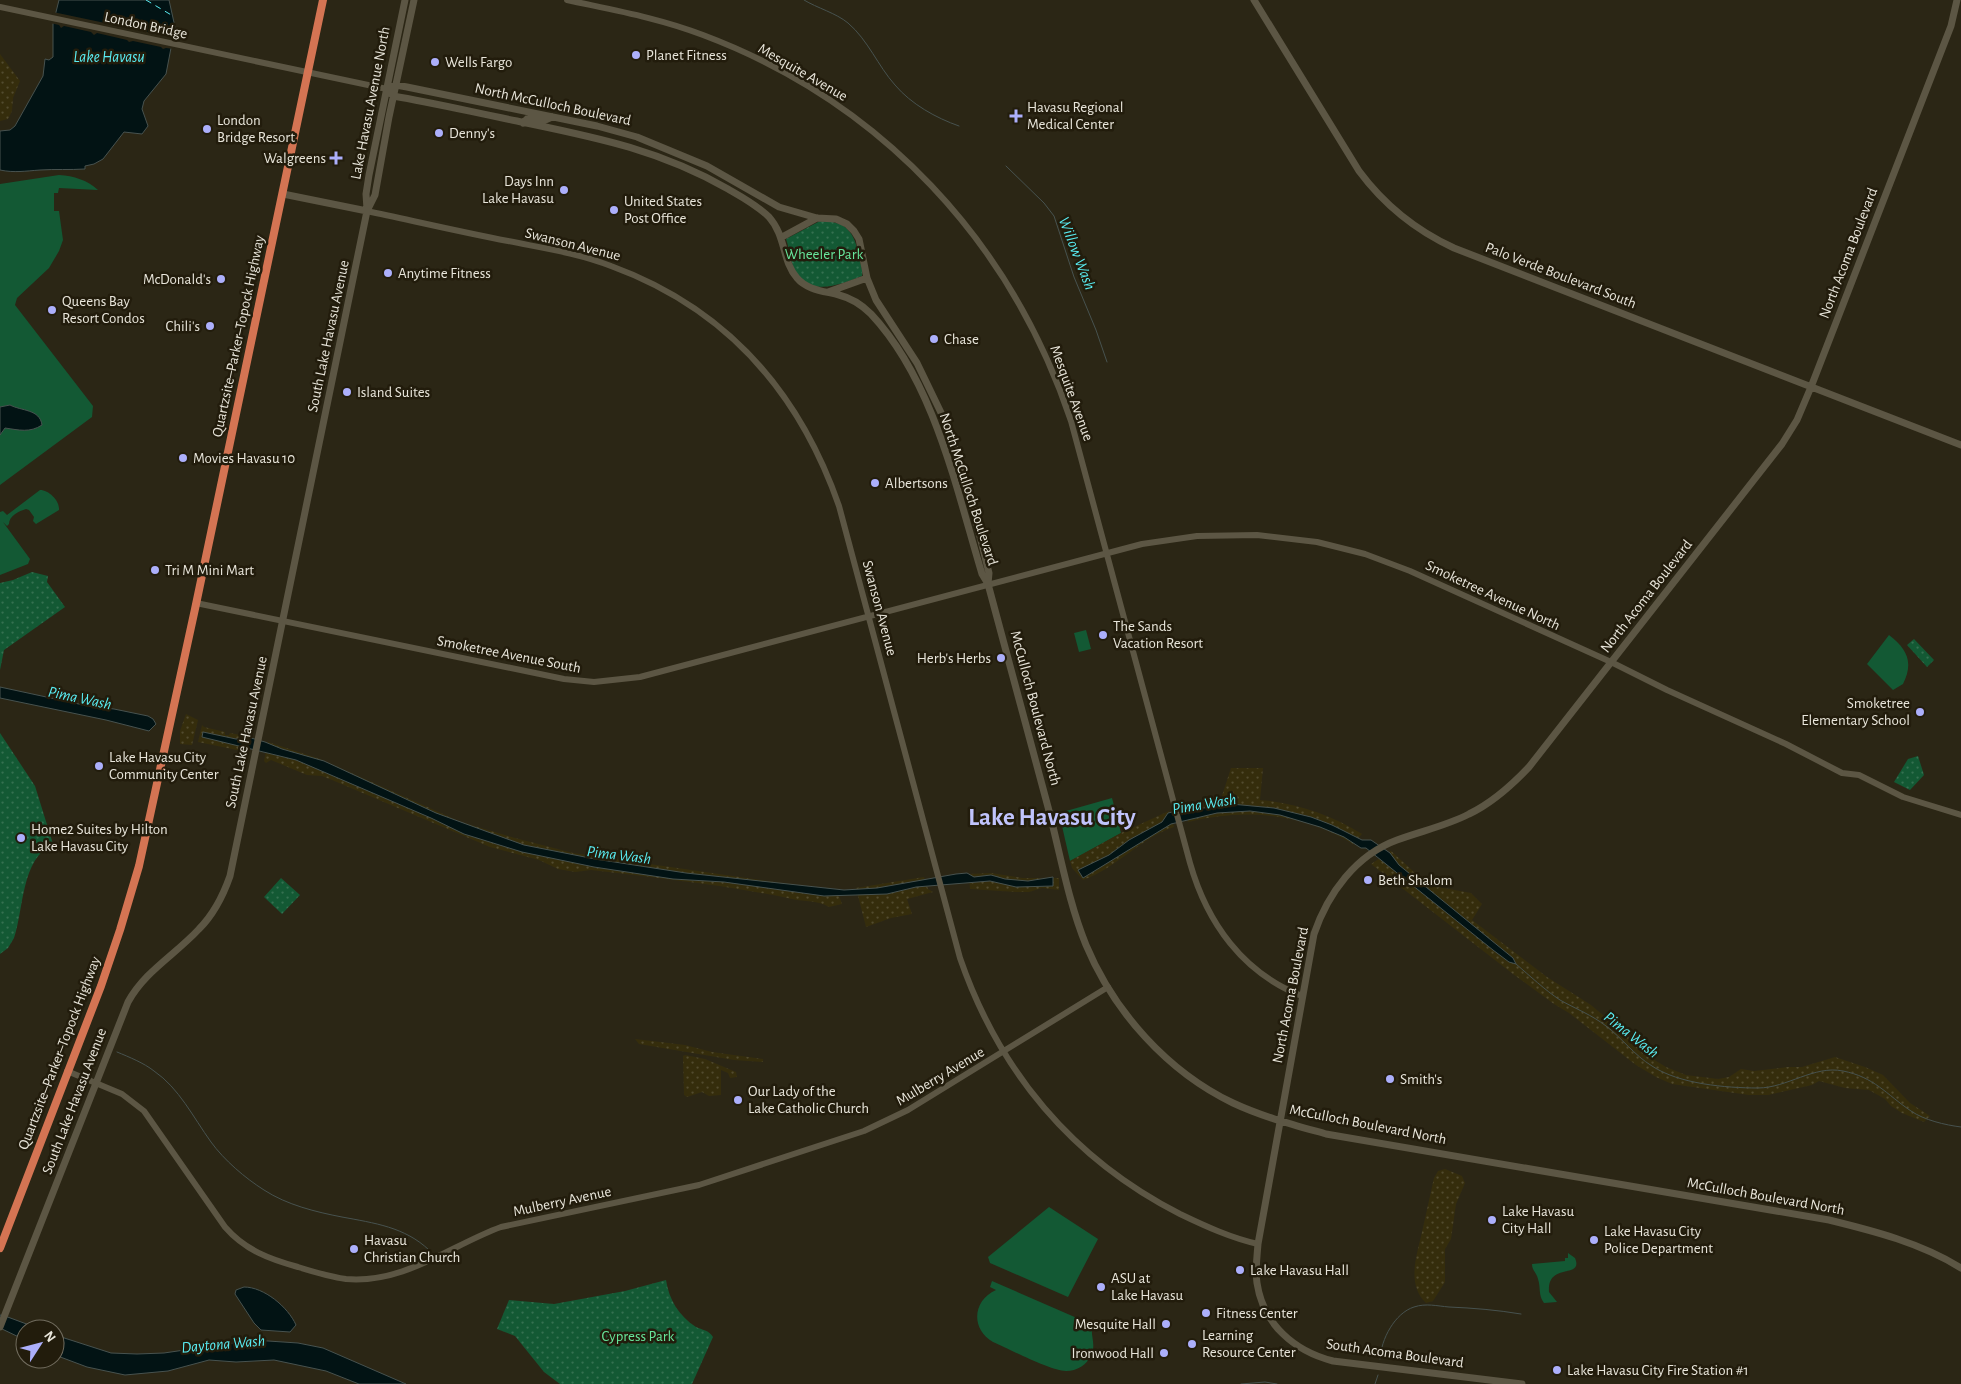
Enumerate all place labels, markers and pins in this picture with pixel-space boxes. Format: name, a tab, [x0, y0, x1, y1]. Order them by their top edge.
place label: Planet Fitness	[646, 48, 727, 63]
marker: Planet Fitness	[630, 49, 642, 61]
place label: Wells Fargo	[445, 55, 512, 70]
marker: Wells Fargo	[429, 56, 441, 68]
place label: Havasu Regional Medical Center	[1027, 100, 1123, 132]
marker: Havasu Regional Medical Center	[1009, 109, 1023, 123]
place label: London Bridge Resort	[217, 113, 295, 145]
marker: London Bridge Resort	[201, 123, 213, 135]
place label: Denny's	[449, 126, 495, 141]
marker: Denny's	[433, 127, 445, 139]
place label: Walgreens	[264, 151, 326, 166]
marker: Walgreens	[330, 152, 342, 164]
place label: Days Inn Lake Havasu	[482, 174, 554, 206]
marker: Days Inn Lake Havasu	[558, 184, 570, 196]
place label: United States Post Office	[624, 194, 702, 226]
marker: United States Post Office	[608, 204, 620, 216]
place label: Anytime Fitness	[398, 266, 491, 281]
marker: Anytime Fitness	[382, 267, 394, 279]
place label: McDonald's	[143, 272, 211, 287]
marker: McDonald's	[215, 273, 227, 285]
place label: Queens Bay Resort Condos	[62, 294, 145, 326]
marker: Queens Bay Resort Condos	[46, 304, 58, 316]
place label: Chili's	[165, 319, 200, 334]
marker: Chili's	[204, 320, 216, 332]
place label: Chase	[944, 332, 979, 347]
marker: Chase	[928, 333, 940, 345]
place label: Island Suites	[357, 385, 430, 400]
marker: Island Suites	[341, 386, 353, 398]
place label: Movies Havasu 10	[193, 451, 295, 466]
marker: Movies Havasu 10	[177, 452, 189, 464]
place label: Albertsons	[885, 476, 948, 491]
marker: Albertsons	[869, 477, 881, 489]
place label: Tri M Mini Mart	[165, 563, 254, 578]
marker: Tri M Mini Mart	[149, 564, 161, 576]
place label: The Sands Vacation Resort	[1113, 619, 1203, 651]
marker: The Sands Vacation Resort	[1097, 629, 1109, 641]
place label: Herb's Herbs	[917, 651, 991, 666]
marker: Herb's Herbs	[995, 652, 1007, 664]
place label: Smoketree Elementary School	[1801, 696, 1910, 728]
marker: Smoketree Elementary School	[1914, 706, 1926, 718]
place label: Lake Havasu City Community Center	[109, 750, 219, 782]
marker: Lake Havasu City Community Center	[93, 760, 105, 772]
place label: Home2 Suites by Hilton Lake Havasu City	[31, 822, 168, 854]
marker: Home2 Suites by Hilton Lake Havasu City	[15, 832, 27, 844]
place label: Beth Shalom	[1378, 873, 1452, 888]
marker: Beth Shalom	[1362, 874, 1374, 886]
place label: Smith's	[1400, 1072, 1442, 1087]
marker: Smith's	[1384, 1073, 1396, 1085]
place label: Our Lady of the Lake Catholic Church	[748, 1084, 869, 1116]
marker: Our Lady of the Lake Catholic Church	[732, 1094, 744, 1106]
place label: Lake Havasu City Hall	[1502, 1204, 1574, 1236]
marker: Lake Havasu City Hall	[1486, 1214, 1498, 1226]
place label: Lake Havasu City Police Department	[1604, 1224, 1713, 1256]
place label: Havasu Christian Church	[364, 1233, 460, 1265]
marker: Lake Havasu City Police Department	[1588, 1234, 1600, 1246]
marker: Havasu Christian Church	[348, 1243, 360, 1255]
place label: Lake Havasu Hall	[1250, 1263, 1349, 1278]
marker: Lake Havasu Hall	[1234, 1264, 1246, 1276]
place label: ASU at Lake Havasu	[1111, 1271, 1183, 1303]
marker: ASU at Lake Havasu	[1095, 1281, 1107, 1293]
place label: Fitness Center	[1216, 1306, 1298, 1321]
marker: Fitness Center	[1200, 1307, 1212, 1319]
place label: Mesquite Hall	[1075, 1317, 1156, 1332]
marker: Mesquite Hall	[1160, 1318, 1172, 1330]
place label: Learning Resource Center	[1202, 1328, 1296, 1360]
marker: Learning Resource Center	[1186, 1338, 1198, 1350]
place label: Ironwood Hall	[1071, 1346, 1154, 1361]
marker: Ironwood Hall	[1158, 1347, 1170, 1359]
place label: Lake Havasu City Fire Station #1	[1567, 1363, 1749, 1378]
marker: Lake Havasu City Fire Station #1	[1551, 1364, 1563, 1376]

